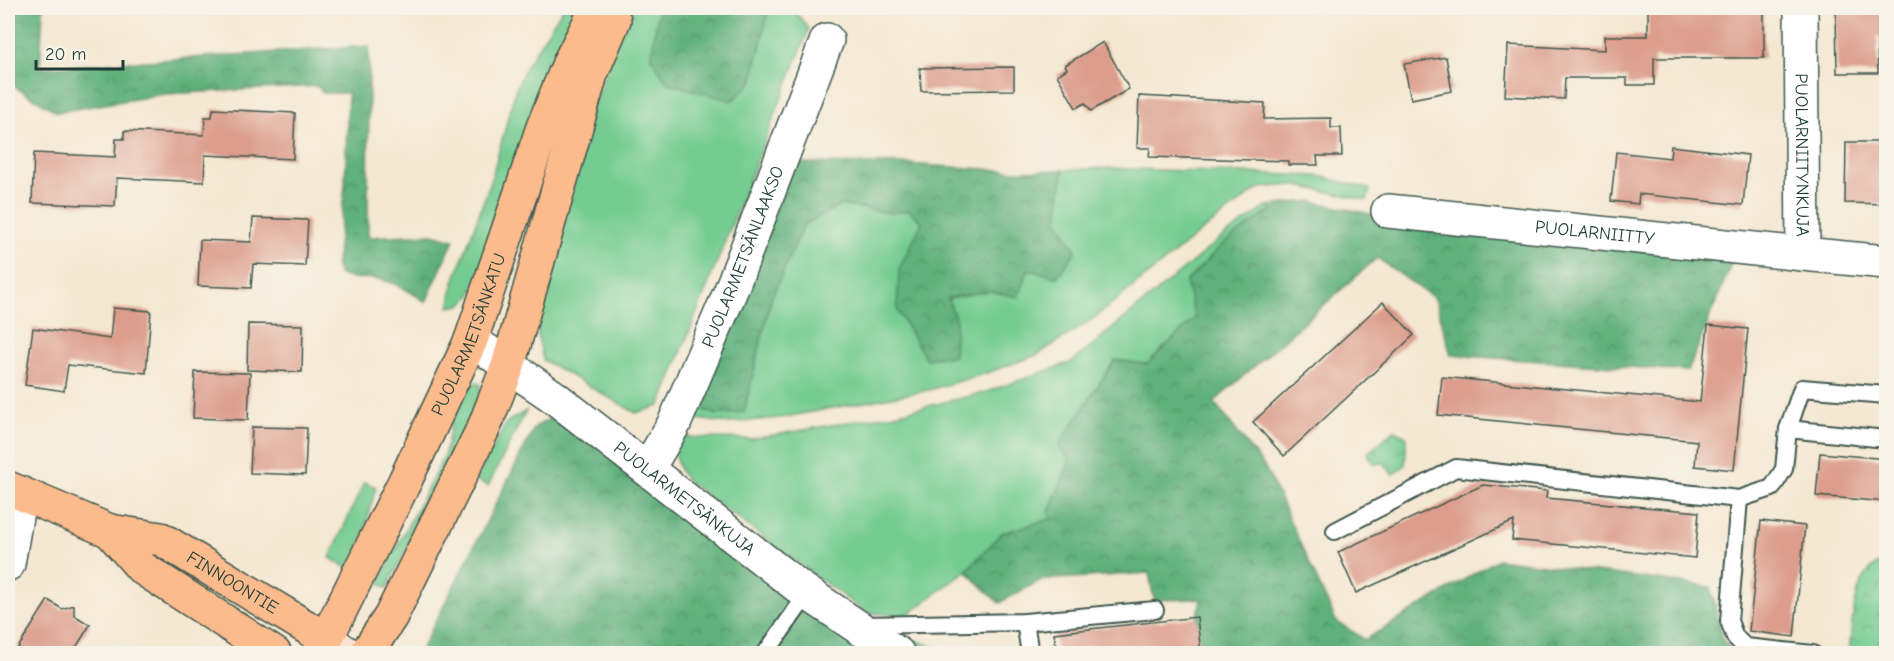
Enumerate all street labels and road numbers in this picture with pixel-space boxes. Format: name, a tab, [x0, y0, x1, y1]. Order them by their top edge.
street label: PUOLARNIITYNKUJA	[1791, 73, 1813, 237]
street label: PUOLARMETSÄNLAAKSO	[697, 163, 788, 351]
street label: PUOLARNIITTY	[1534, 216, 1656, 249]
street label: PUOLARMETSÄNKATU	[427, 251, 510, 419]
street label: PUOLARMETSÄNKUJA	[610, 437, 759, 560]
street label: FINNOONTIE	[183, 547, 282, 618]

